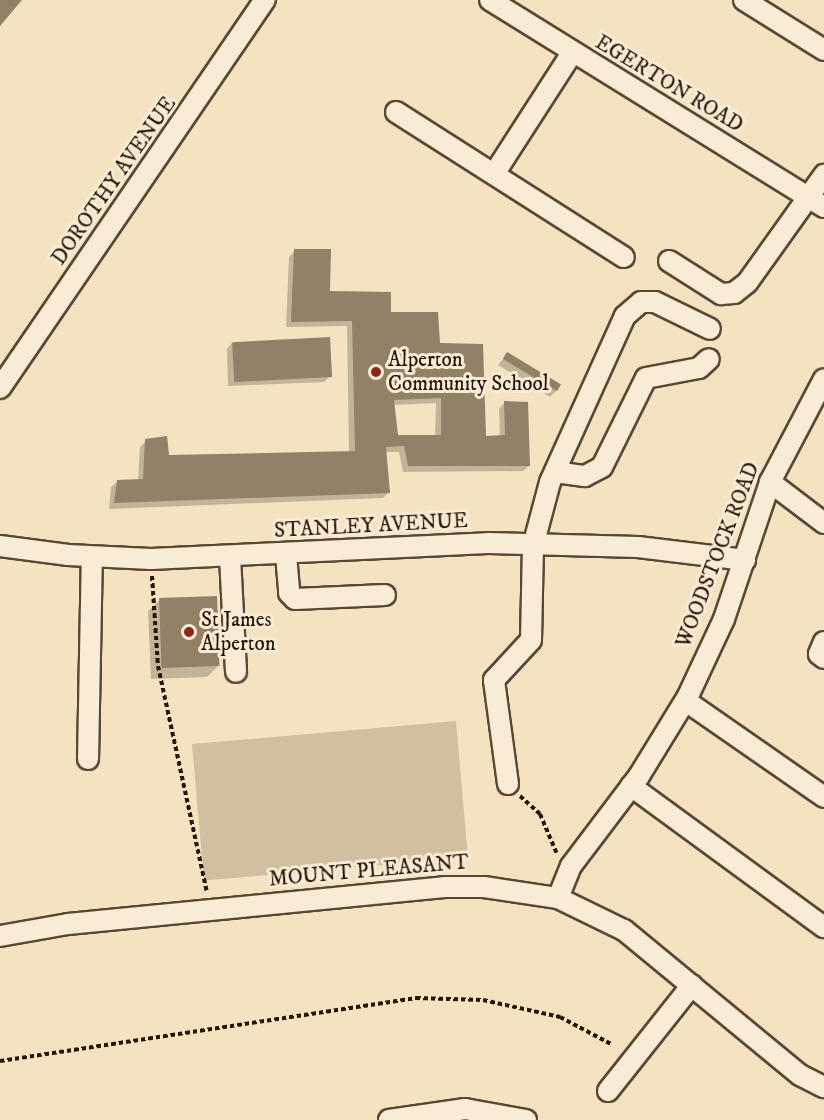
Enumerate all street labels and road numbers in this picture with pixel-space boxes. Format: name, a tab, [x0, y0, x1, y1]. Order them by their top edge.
street label: EGERTON ROAD	[590, 30, 748, 138]
street label: DOROTHY AVENUE	[46, 92, 182, 270]
street label: WOODSTOCK ROAD	[671, 459, 765, 651]
street label: STANLEY AVENUE	[273, 508, 469, 544]
street label: MOUNT PLEASANT	[268, 850, 470, 892]

